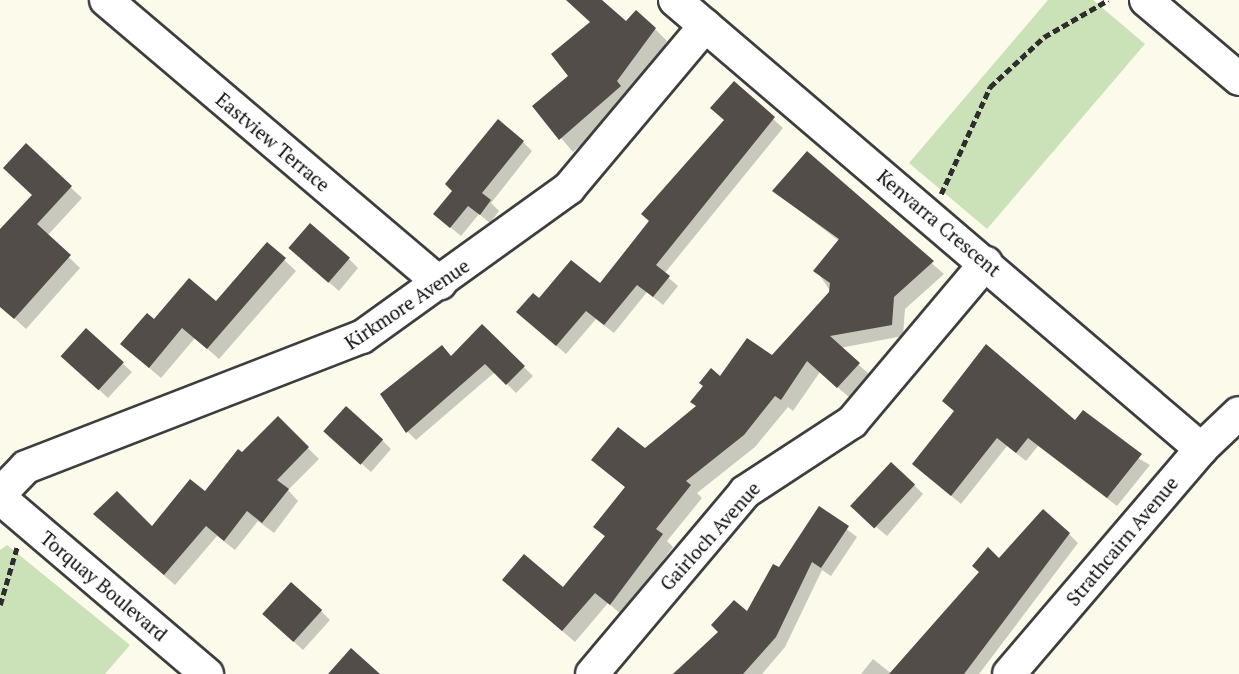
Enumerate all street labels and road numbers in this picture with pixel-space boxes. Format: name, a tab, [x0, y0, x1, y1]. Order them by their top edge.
street label: Eastview Terrace	[211, 88, 335, 196]
street label: Kenvarra Crescent	[873, 165, 1005, 281]
street label: Kirkmore Avenue	[340, 254, 474, 354]
street label: Strathcairn Avenue	[1061, 472, 1183, 610]
street label: Gairloch Avenue	[655, 477, 765, 595]
street label: Torquay Boulevard	[36, 526, 172, 646]

